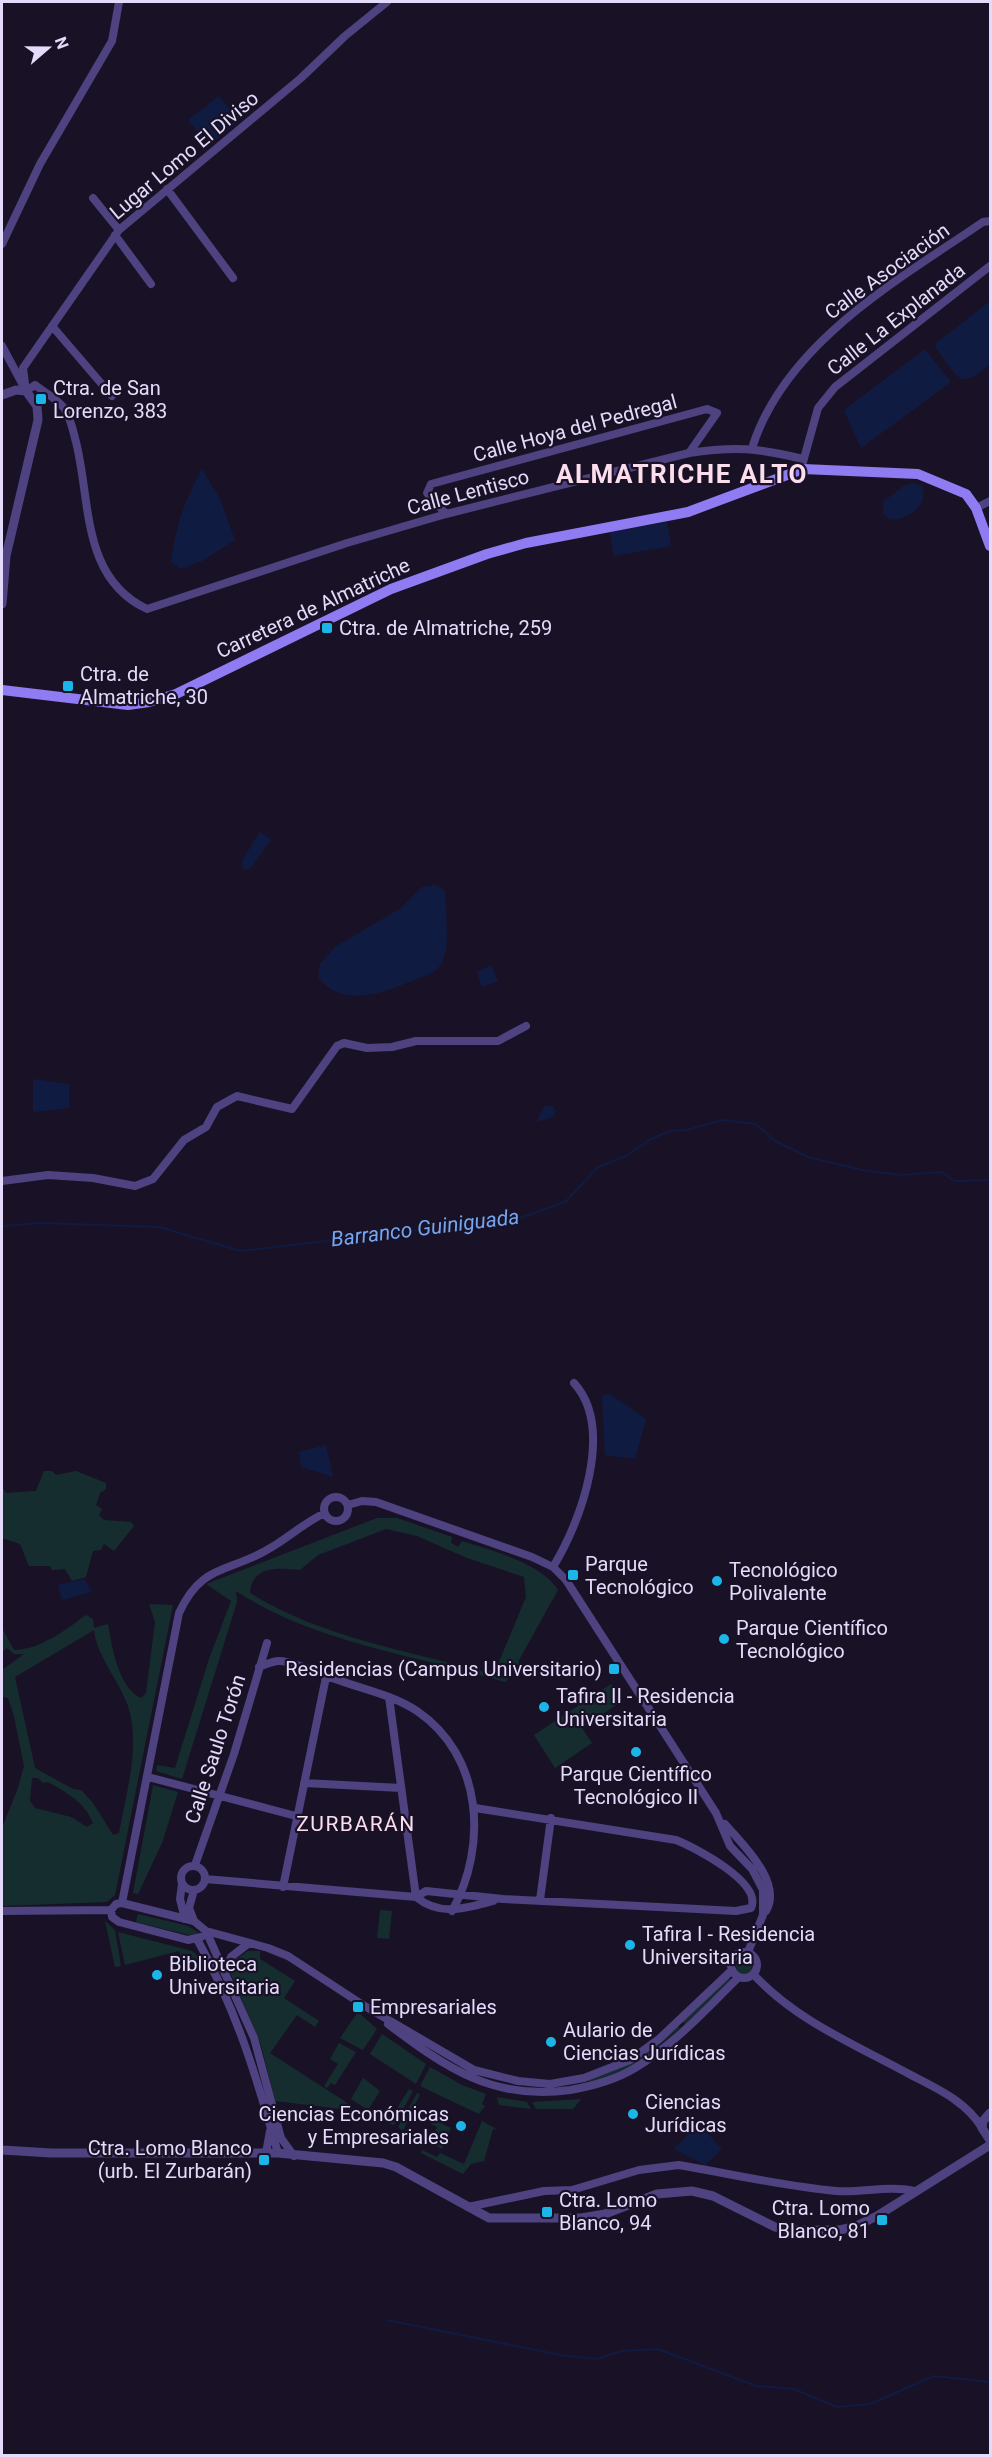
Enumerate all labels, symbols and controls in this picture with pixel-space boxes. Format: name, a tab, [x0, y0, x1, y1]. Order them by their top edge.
north arrow	[18, 18, 78, 78]
text: N	[51, 34, 72, 52]
street label: Lugar Lomo El Diviso	[105, 86, 263, 224]
street label: Calle Asociación	[820, 218, 954, 324]
street label: Calle La Explanada	[822, 258, 970, 380]
place label: Ctra. de San Lorenzo, 383	[53, 376, 167, 423]
street label: Calle Hoya del Pedregal	[470, 389, 680, 467]
marker: Ctra. de San Lorenzo, 383	[34, 392, 48, 406]
district label: ALMATRICHE ALTO	[556, 459, 808, 489]
street label: Calle Lentisco	[404, 464, 532, 520]
street label: Carretera de Almatriche	[212, 553, 414, 663]
place label: Ctra. de Almatriche, 259	[339, 616, 552, 640]
marker: Ctra. de Almatriche, 259	[320, 621, 334, 635]
place label: Ctra. de Almatriche, 30	[80, 662, 208, 709]
marker: Ctra. de Almatriche, 30	[61, 679, 75, 693]
water label: Barranco Guiniguada	[329, 1205, 521, 1251]
place label: Parque Tecnológico	[585, 1552, 694, 1599]
place label: Tecnológico Polivalente	[729, 1558, 838, 1605]
marker: Parque Tecnológico	[566, 1568, 580, 1582]
marker: Tecnológico Polivalente	[710, 1574, 724, 1588]
place label: Parque Científico Tecnológico	[736, 1616, 888, 1663]
marker: Parque Científico Tecnológico	[717, 1632, 731, 1646]
place label: Residencias (Campus Universitario)	[285, 1657, 602, 1681]
marker: Residencias (Campus Universitario)	[607, 1662, 621, 1676]
street label: Calle Saulo Torón	[180, 1671, 250, 1827]
place label: Tafira II - Residencia Universitaria	[556, 1684, 735, 1731]
marker: Tafira II - Residencia Universitaria	[537, 1700, 551, 1714]
marker: Parque Científico Tecnológico II	[629, 1745, 643, 1759]
place label: Parque Científico Tecnológico II	[560, 1762, 712, 1809]
district label: ZURBARÁN	[296, 1812, 416, 1836]
place label: Tafira I - Residencia Universitaria	[642, 1922, 815, 1969]
marker: Tafira I - Residencia Universitaria	[623, 1938, 637, 1952]
place label: Biblioteca Universitaria	[169, 1952, 280, 1999]
marker: Biblioteca Universitaria	[150, 1968, 164, 1982]
place label: Empresariales	[370, 1995, 497, 2019]
marker: Empresariales	[351, 2000, 365, 2014]
place label: Aulario de Ciencias Jurídicas	[563, 2018, 726, 2065]
marker: Aulario de Ciencias Jurídicas	[544, 2035, 558, 2049]
place label: Ciencias Jurídicas	[645, 2090, 727, 2137]
place label: Ciencias Económicas y Empresariales	[258, 2102, 449, 2149]
marker: Ciencias Jurídicas	[626, 2107, 640, 2121]
marker: Ciencias Económicas y Empresariales	[454, 2119, 468, 2133]
place label: Ctra. Lomo Blanco (urb. El Zurbarán)	[88, 2136, 252, 2183]
marker: Ctra. Lomo Blanco (urb. El Zurbarán)	[257, 2153, 271, 2167]
place label: Ctra. Lomo Blanco, 94	[559, 2188, 657, 2235]
place label: Ctra. Lomo Blanco, 81	[772, 2196, 870, 2243]
marker: Ctra. Lomo Blanco, 94	[540, 2205, 554, 2219]
marker: Ctra. Lomo Blanco, 81	[875, 2213, 889, 2227]

